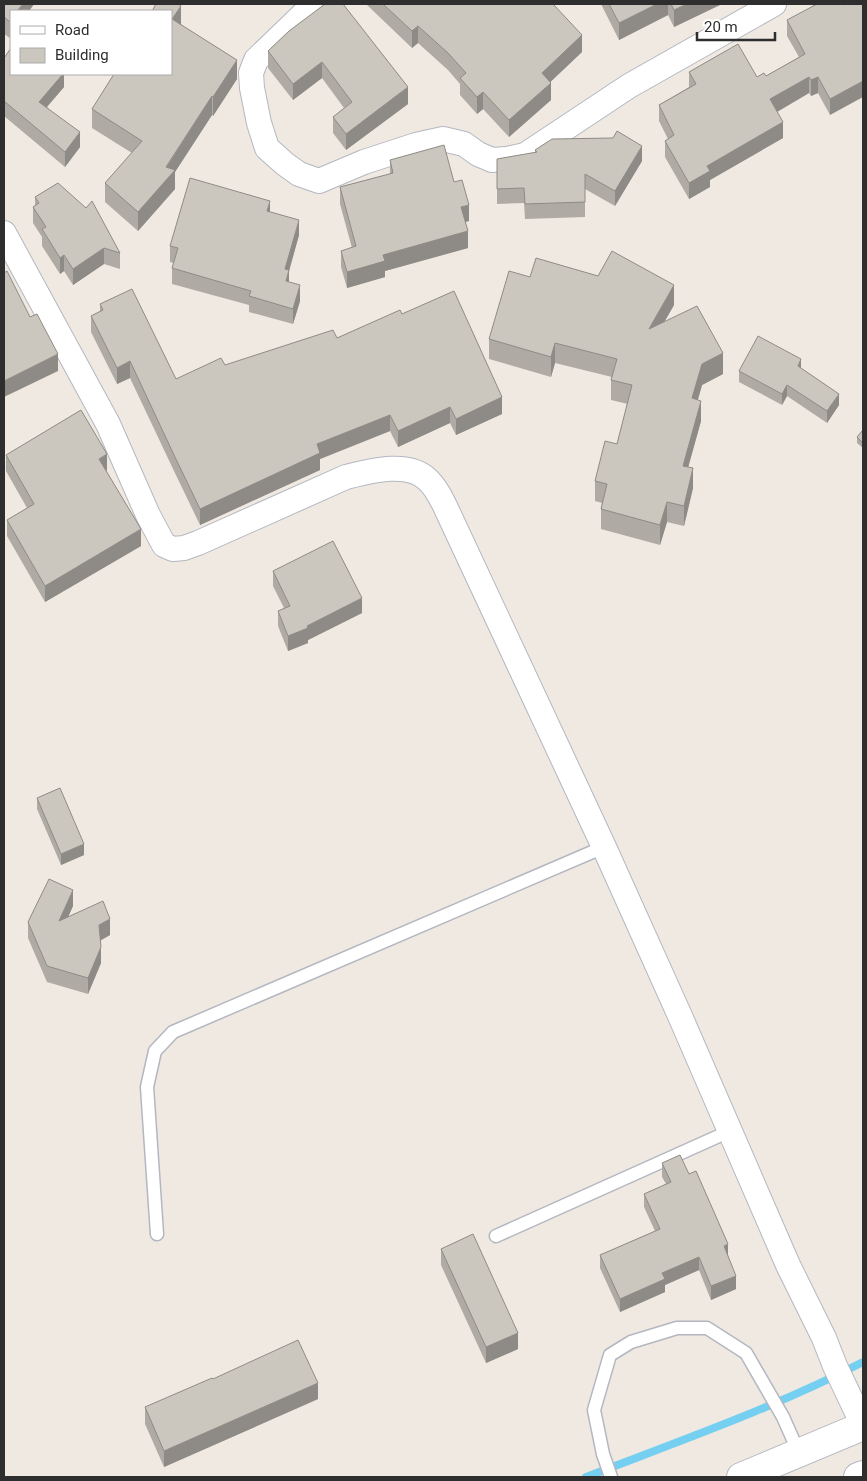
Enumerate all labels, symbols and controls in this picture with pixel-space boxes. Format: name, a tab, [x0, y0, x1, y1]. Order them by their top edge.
legend	[10, 10, 172, 75]
scale bar	[697, 10, 774, 42]
text: 20 m	[704, 18, 738, 36]
text: Road	[55, 21, 89, 39]
text: Building	[55, 46, 109, 64]

